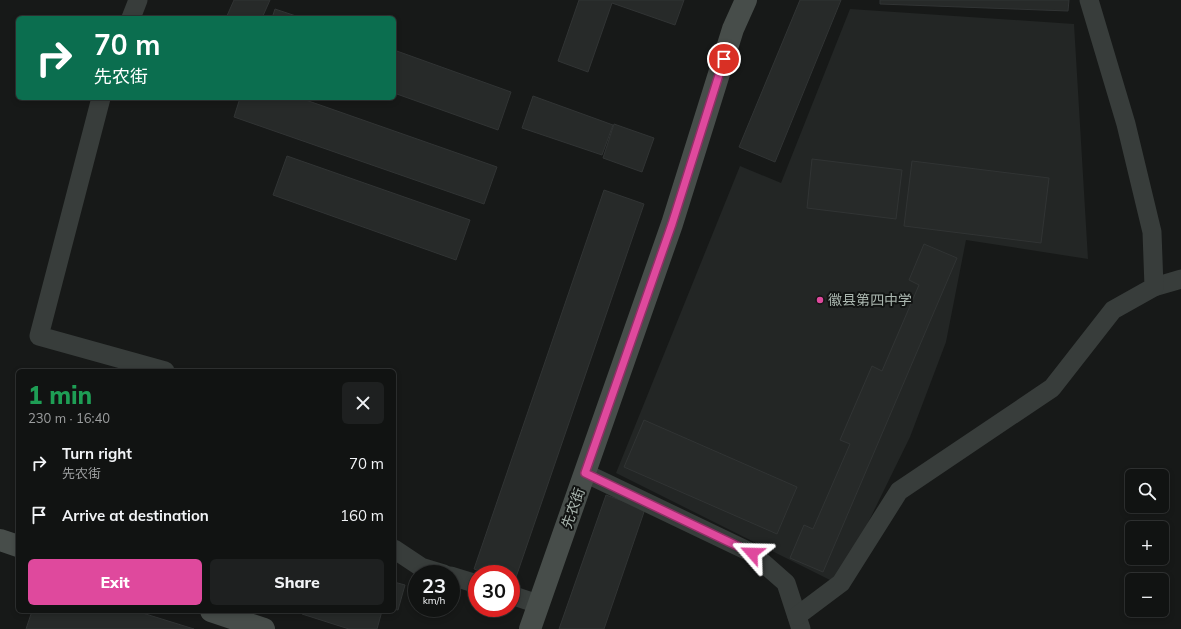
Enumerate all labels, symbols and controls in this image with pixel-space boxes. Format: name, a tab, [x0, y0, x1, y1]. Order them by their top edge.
text: 70 m	[94, 27, 160, 62]
icon: right	[28, 32, 80, 84]
pin	[707, 42, 741, 76]
icon: arrive	[713, 48, 735, 70]
text: 先农街	[94, 65, 148, 88]
place label: 徽县第四中学	[828, 291, 912, 309]
marker: 徽县第四中学	[815, 295, 825, 305]
text: 1 min	[28, 380, 92, 410]
button: close	[342, 382, 384, 424]
text: 230 m · 16:40	[28, 410, 110, 426]
text: Turn right	[62, 444, 132, 463]
icon: right	[28, 452, 50, 474]
text: 70 m	[349, 454, 384, 473]
text: 先农街	[62, 465, 101, 481]
map controls	[1125, 469, 1169, 617]
button: search	[1125, 469, 1169, 513]
street label: 先农街	[557, 485, 589, 531]
icon: arrive	[28, 504, 50, 526]
text: Arrive at destination	[62, 506, 209, 525]
text: 160 m	[340, 506, 384, 525]
button: +	[1125, 521, 1169, 565]
position arrow	[731, 532, 773, 574]
button: Exit	[28, 559, 202, 605]
button: Share	[210, 559, 384, 605]
speed limit sign: 30	[468, 565, 520, 617]
text: 23	[422, 573, 446, 598]
button: −	[1125, 573, 1169, 617]
text: km/h	[423, 594, 445, 607]

